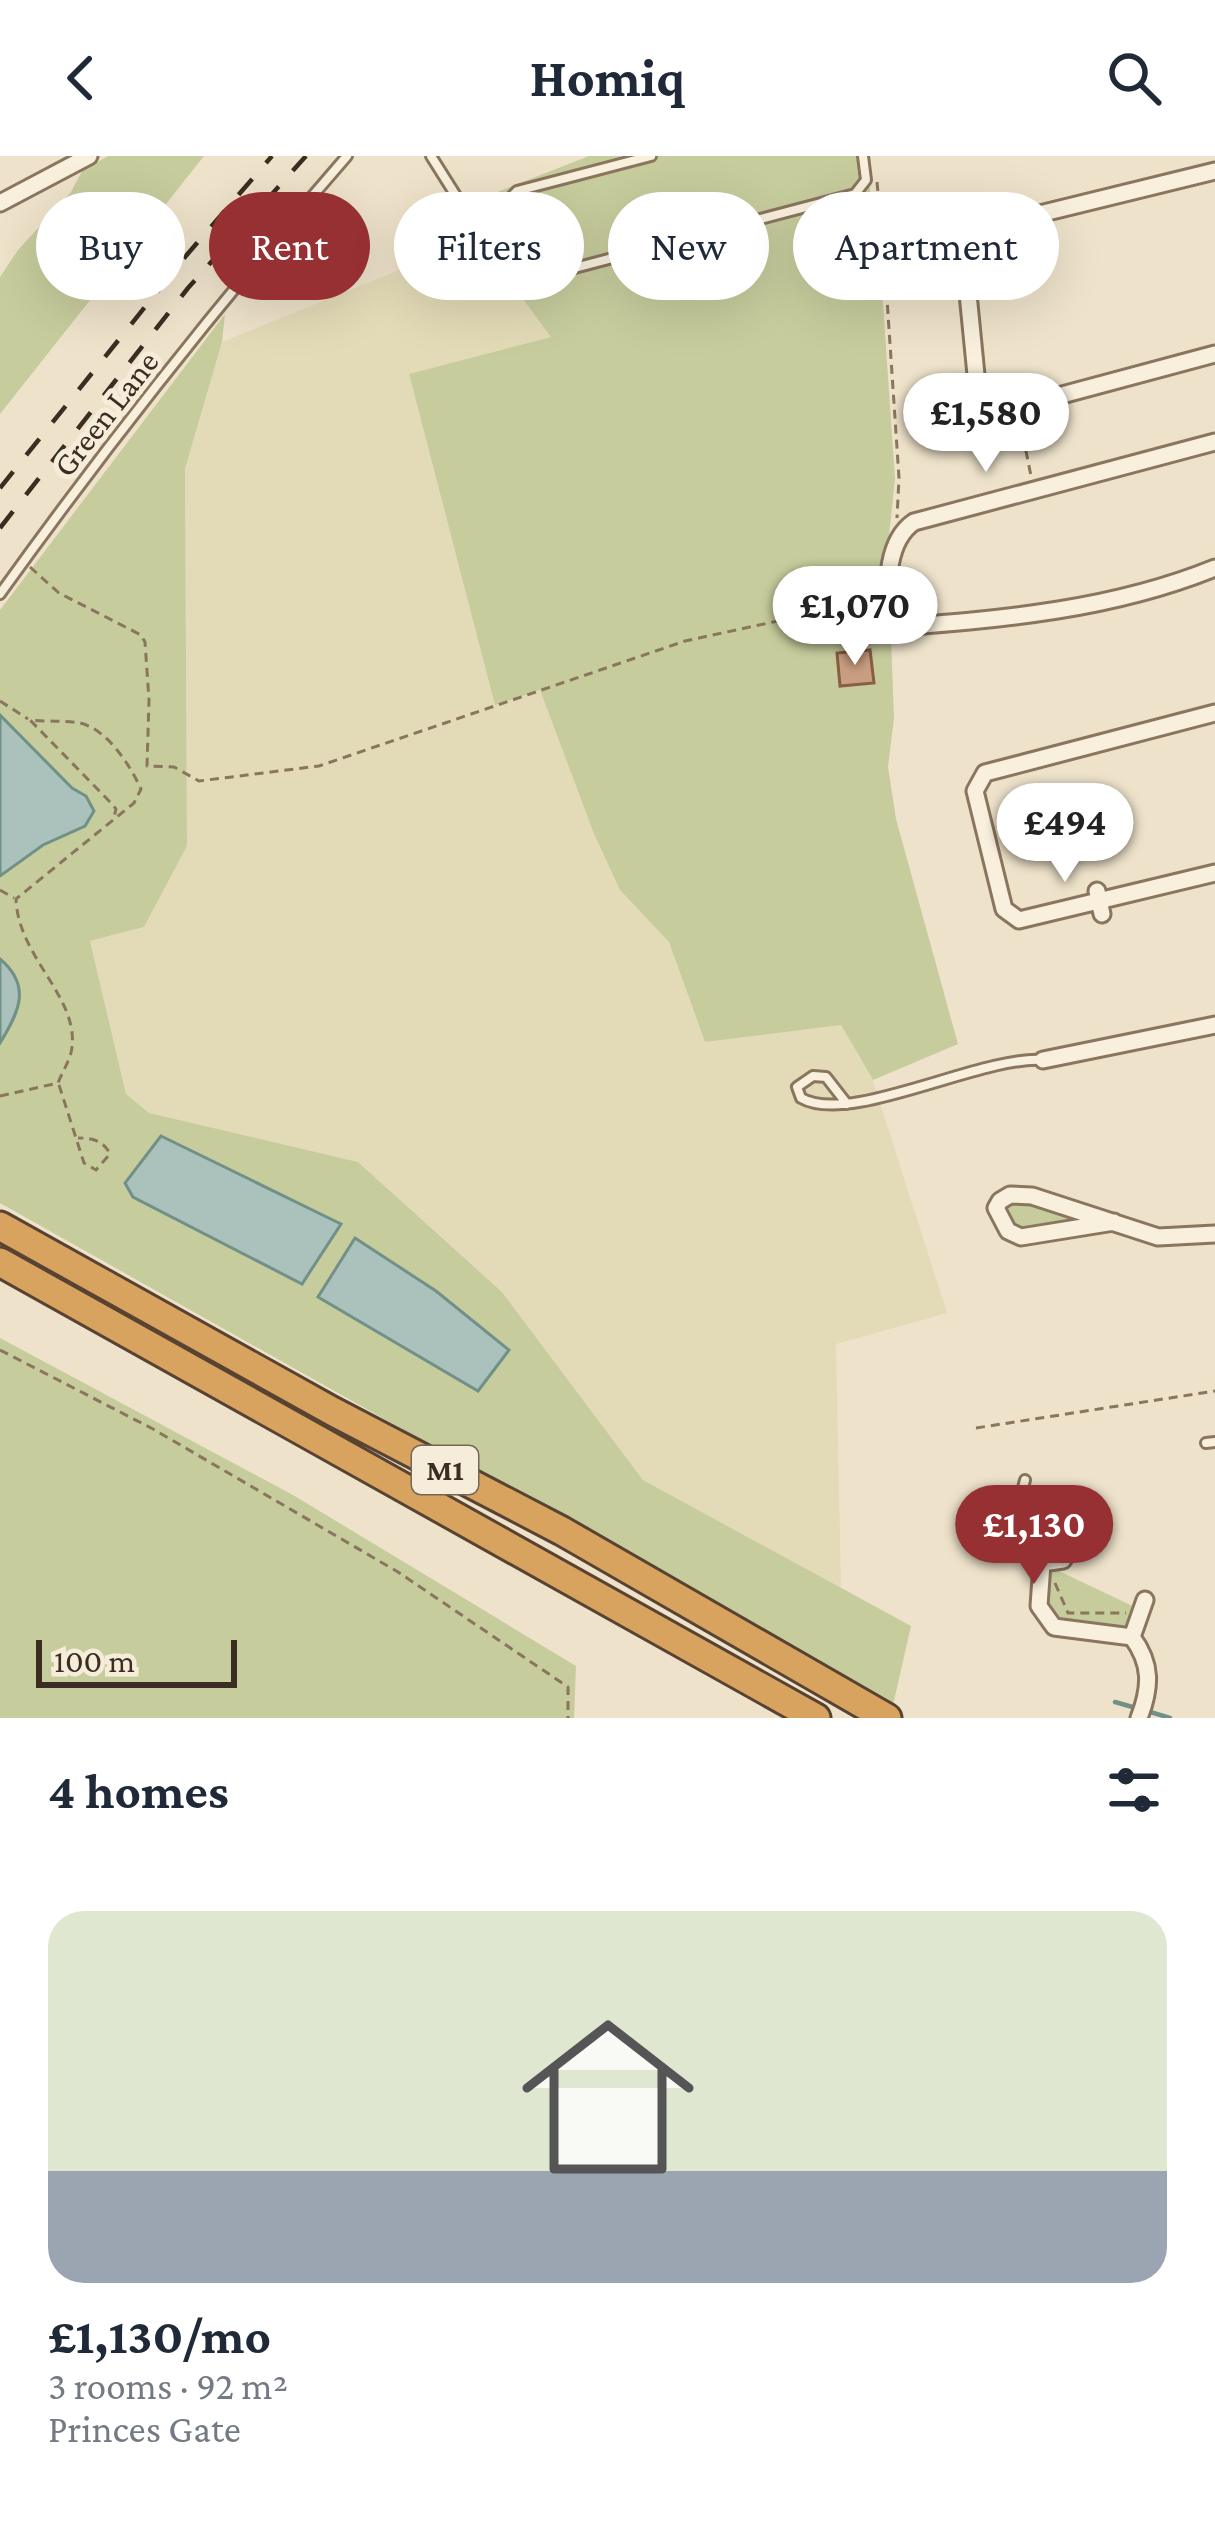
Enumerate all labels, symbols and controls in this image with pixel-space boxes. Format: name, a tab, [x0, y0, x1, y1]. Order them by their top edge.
icon: back	[48, 45, 114, 111]
icon: search	[1101, 45, 1167, 111]
text: Homiq	[530, 48, 685, 108]
chip: Buy	[36, 192, 185, 300]
chip: Rent	[209, 192, 370, 300]
chip: Filters	[394, 192, 584, 300]
chip: New	[608, 192, 769, 300]
chip: Apartment	[793, 192, 1059, 300]
street label: Green Lane	[45, 343, 166, 483]
pin: £1,580	[888, 373, 1084, 475]
text: £1,580	[930, 390, 1042, 433]
pin: £1,070	[757, 566, 953, 668]
text: £1,070	[800, 583, 910, 626]
pin: £494	[994, 783, 1136, 885]
text: £494	[1024, 800, 1106, 843]
road number: M1	[412, 1446, 478, 1494]
pin: £1,130	[936, 1485, 1132, 1587]
text: £1,130	[982, 1502, 1086, 1545]
scale bar	[36, 1634, 237, 1687]
text: 100 m	[54, 1642, 135, 1679]
icon: filters	[1101, 1757, 1167, 1823]
text: 4 homes	[48, 1762, 229, 1819]
icon: home	[500, 1989, 716, 2205]
text: £1,130/mo	[48, 2307, 271, 2364]
text: 3 rooms · 92 m²	[48, 2364, 288, 2407]
text: Princes Gate	[48, 2407, 241, 2450]

